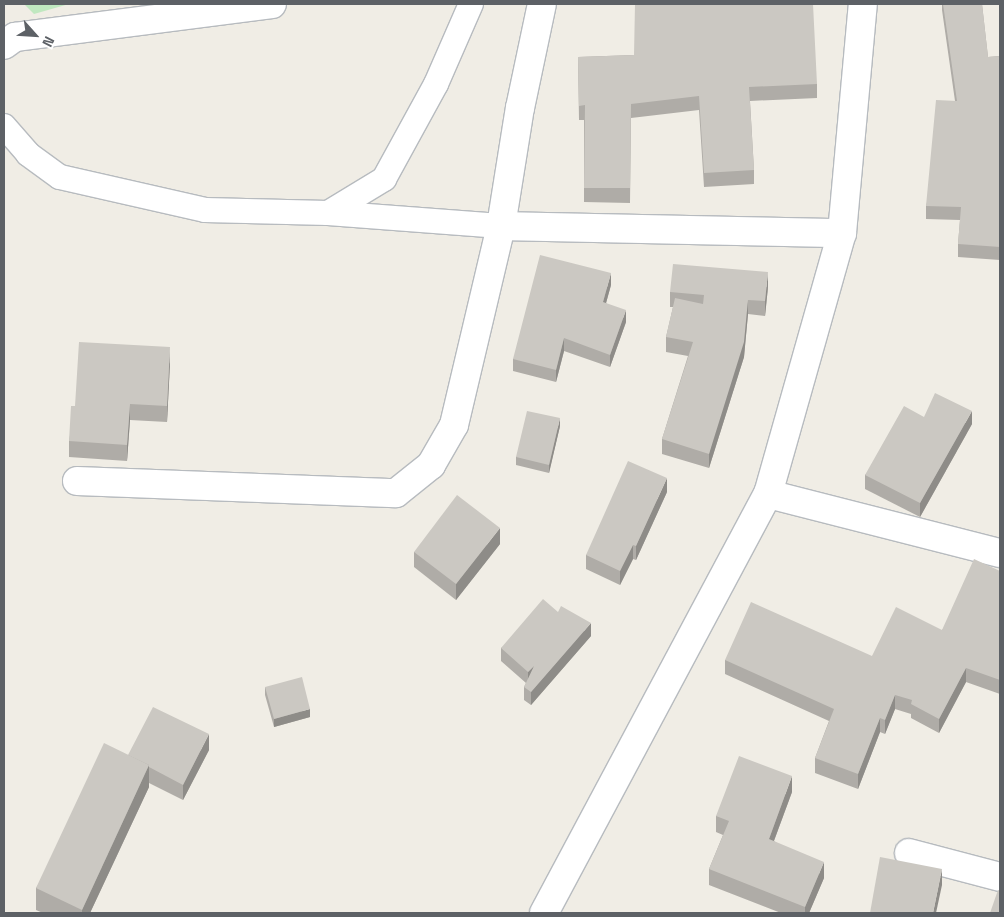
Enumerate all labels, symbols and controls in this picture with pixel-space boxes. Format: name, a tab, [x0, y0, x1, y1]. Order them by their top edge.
north arrow	[10, 10, 60, 60]
text: N	[38, 33, 59, 50]

